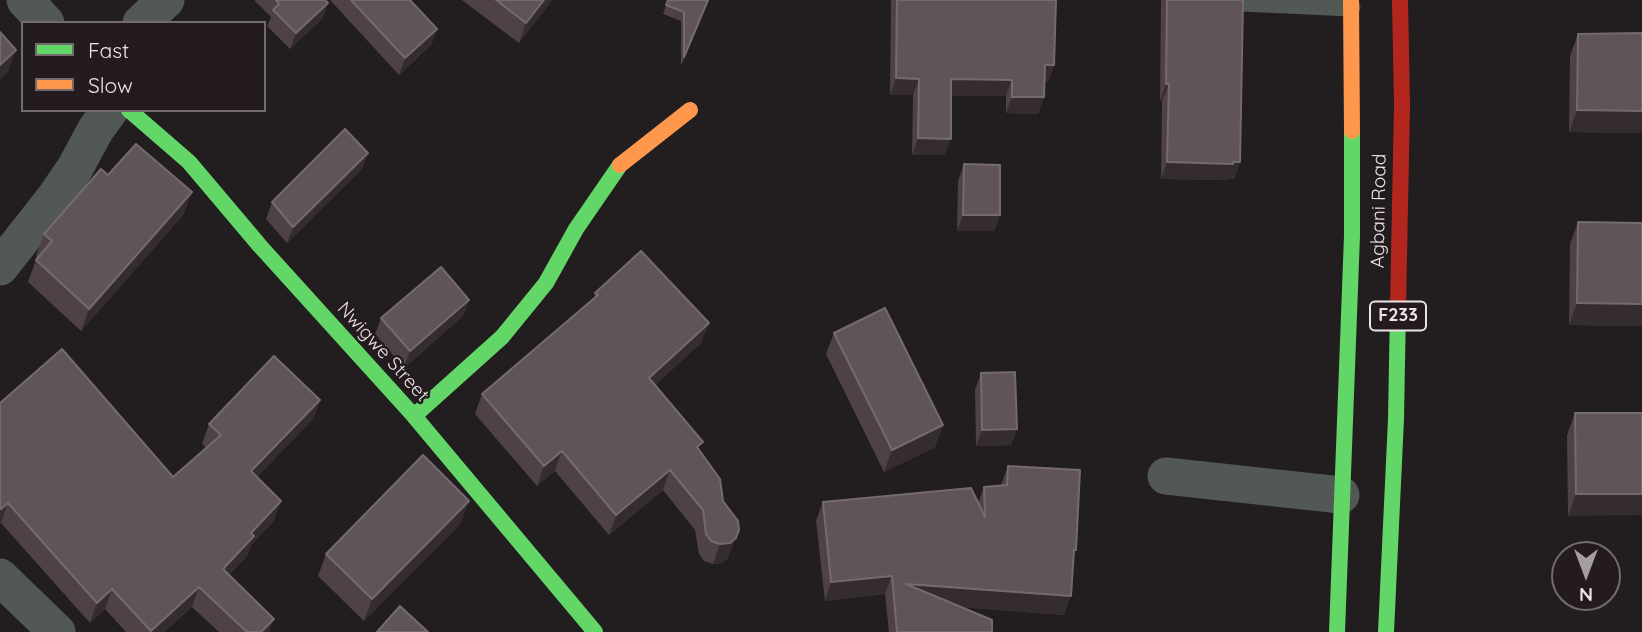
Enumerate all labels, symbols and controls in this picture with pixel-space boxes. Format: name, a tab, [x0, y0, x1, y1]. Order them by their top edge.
legend	[21, 21, 266, 112]
text: Fast	[88, 37, 129, 63]
text: Slow	[88, 72, 133, 98]
street label: Agbani Road	[1367, 154, 1391, 268]
street label: Nwigwe Street	[332, 297, 434, 407]
road number: F233	[1370, 302, 1426, 330]
north arrow	[1551, 541, 1621, 611]
text: N	[1579, 583, 1593, 607]

